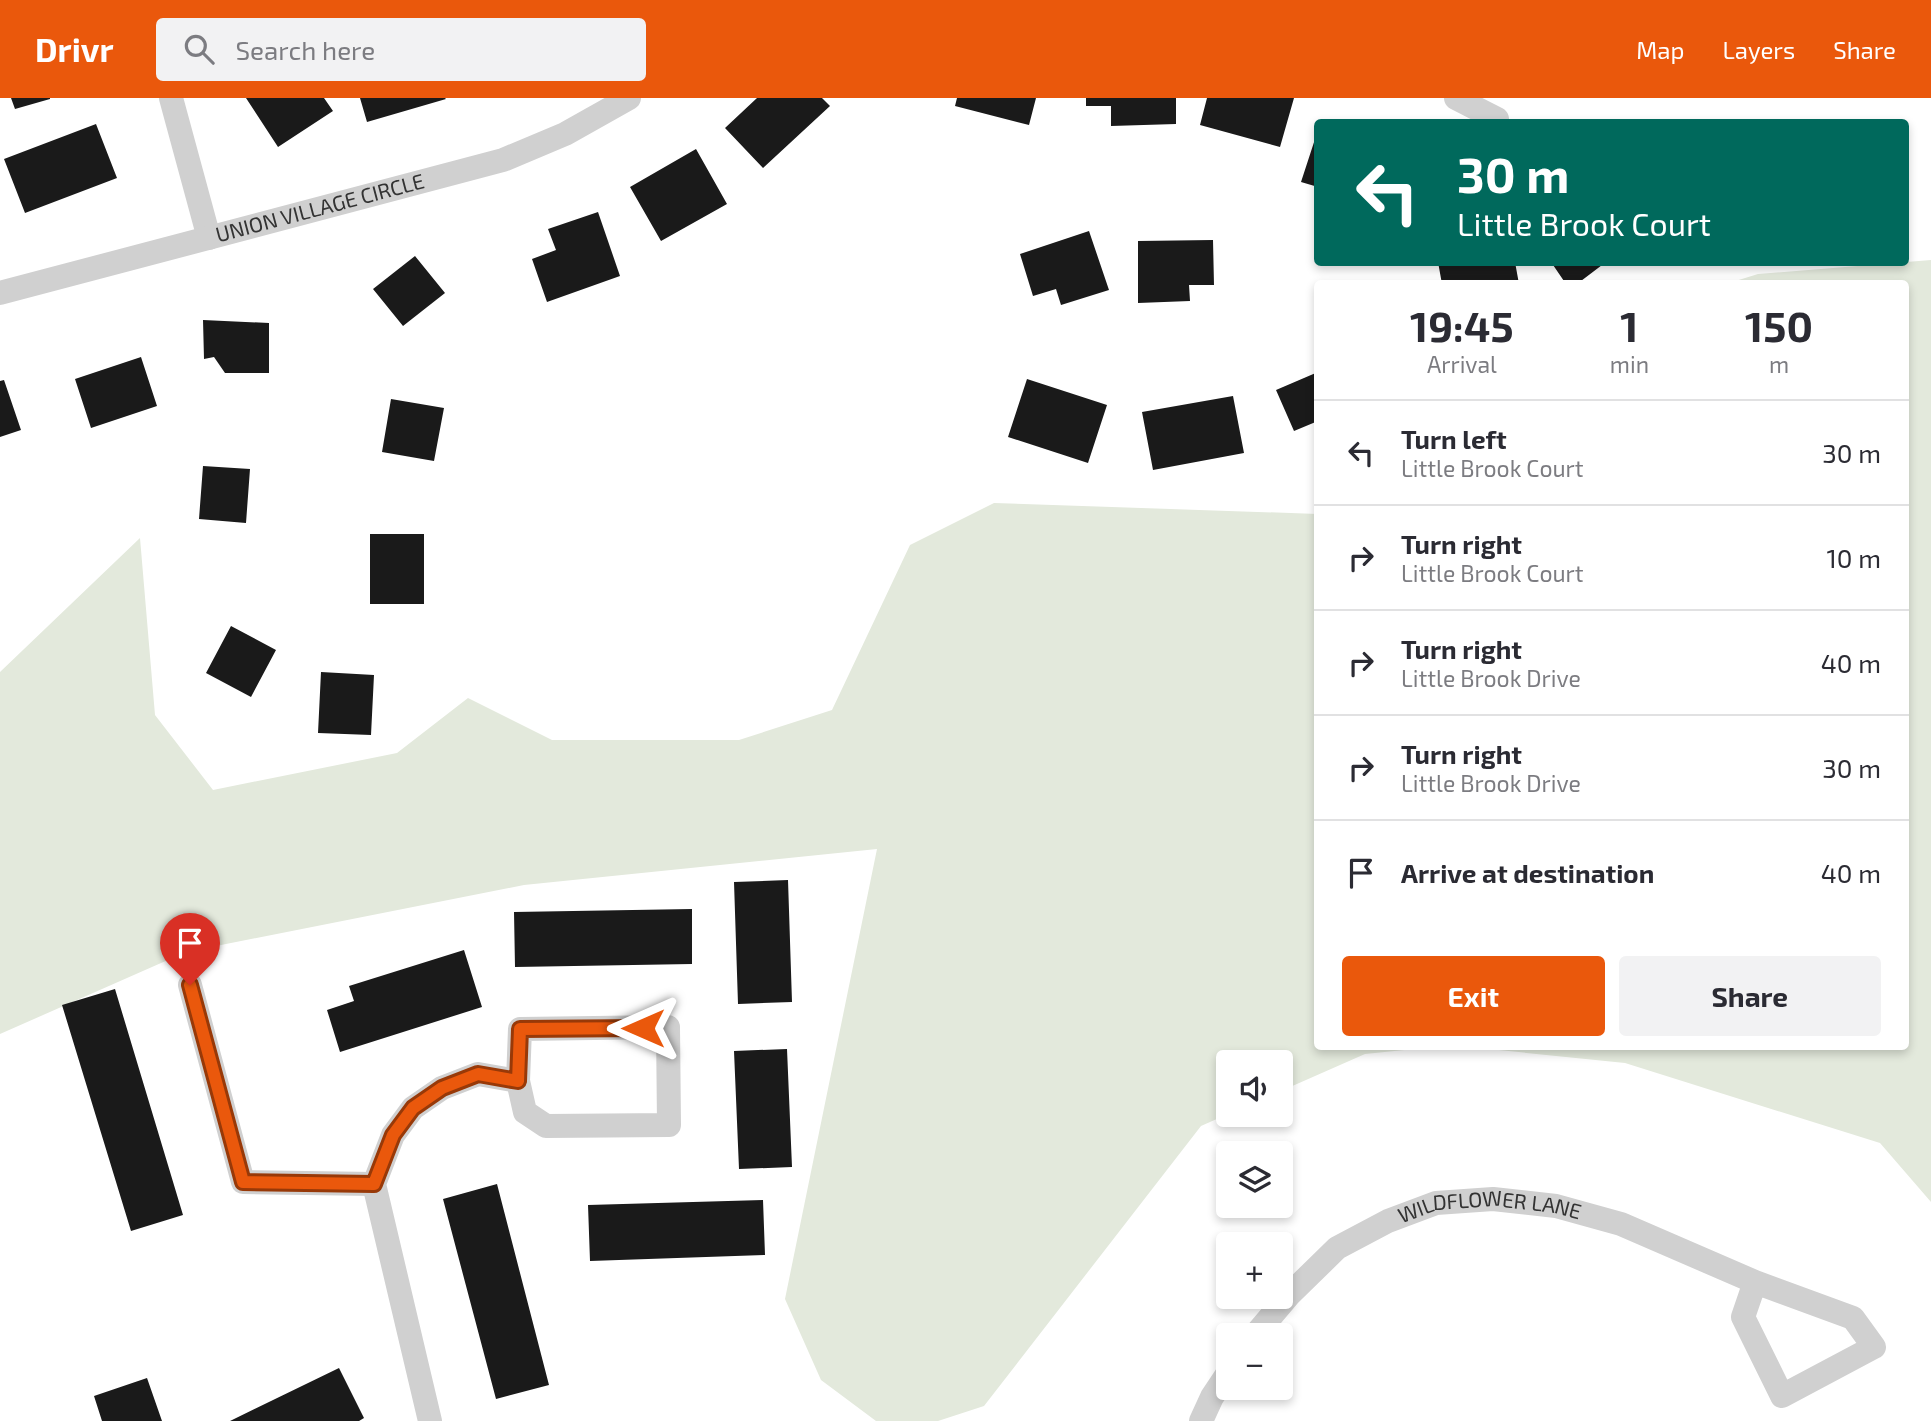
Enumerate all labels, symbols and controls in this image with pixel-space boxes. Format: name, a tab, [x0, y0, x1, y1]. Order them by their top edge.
search box	[156, 18, 646, 81]
text: Drivr	[35, 29, 114, 69]
icon: search	[180, 30, 218, 68]
text: Search here	[236, 34, 375, 65]
text: Map	[1636, 35, 1684, 64]
text: Layers	[1722, 35, 1795, 64]
text: Share	[1833, 35, 1896, 64]
text: 30 m	[1457, 144, 1569, 203]
icon: left	[1342, 147, 1433, 238]
street label: UNION VILLAGE CIRCLE	[213, 167, 427, 246]
text: Little Brook Court	[1457, 204, 1711, 242]
text: 19:45	[1410, 300, 1514, 350]
text: 1	[1620, 300, 1638, 350]
text: 150	[1745, 300, 1813, 350]
text: Arrival	[1427, 350, 1497, 378]
text: min	[1610, 350, 1649, 378]
text: m	[1769, 350, 1789, 378]
text: Turn left	[1401, 423, 1507, 454]
icon: left	[1342, 434, 1380, 472]
text: 30 m	[1822, 437, 1881, 468]
text: Little Brook Court	[1401, 454, 1584, 482]
text: Turn right	[1401, 528, 1522, 559]
icon: right	[1342, 539, 1380, 577]
text: 10 m	[1826, 542, 1881, 573]
text: Little Brook Court	[1401, 559, 1584, 587]
text: Turn right	[1401, 633, 1522, 664]
icon: right	[1342, 644, 1380, 682]
text: 40 m	[1821, 647, 1881, 678]
text: Little Brook Drive	[1401, 664, 1581, 692]
text: Turn right	[1401, 738, 1522, 769]
icon: right	[1342, 749, 1380, 787]
text: 30 m	[1822, 752, 1881, 783]
text: Little Brook Drive	[1401, 769, 1581, 797]
icon: arrive	[1342, 854, 1380, 892]
text: Arrive at destination	[1401, 857, 1654, 888]
text: 40 m	[1821, 857, 1881, 888]
pin	[160, 913, 220, 985]
icon: arrive	[171, 924, 209, 962]
button: Exit	[1342, 956, 1605, 1036]
button: Share	[1619, 956, 1881, 1036]
position arrow	[606, 991, 680, 1065]
map controls	[1216, 1050, 1293, 1400]
button: sound	[1216, 1050, 1293, 1127]
button: layers	[1216, 1141, 1293, 1218]
street label: WILDFLOWER LANE	[1394, 1184, 1585, 1227]
button: +	[1216, 1232, 1293, 1309]
button: −	[1216, 1323, 1293, 1400]

